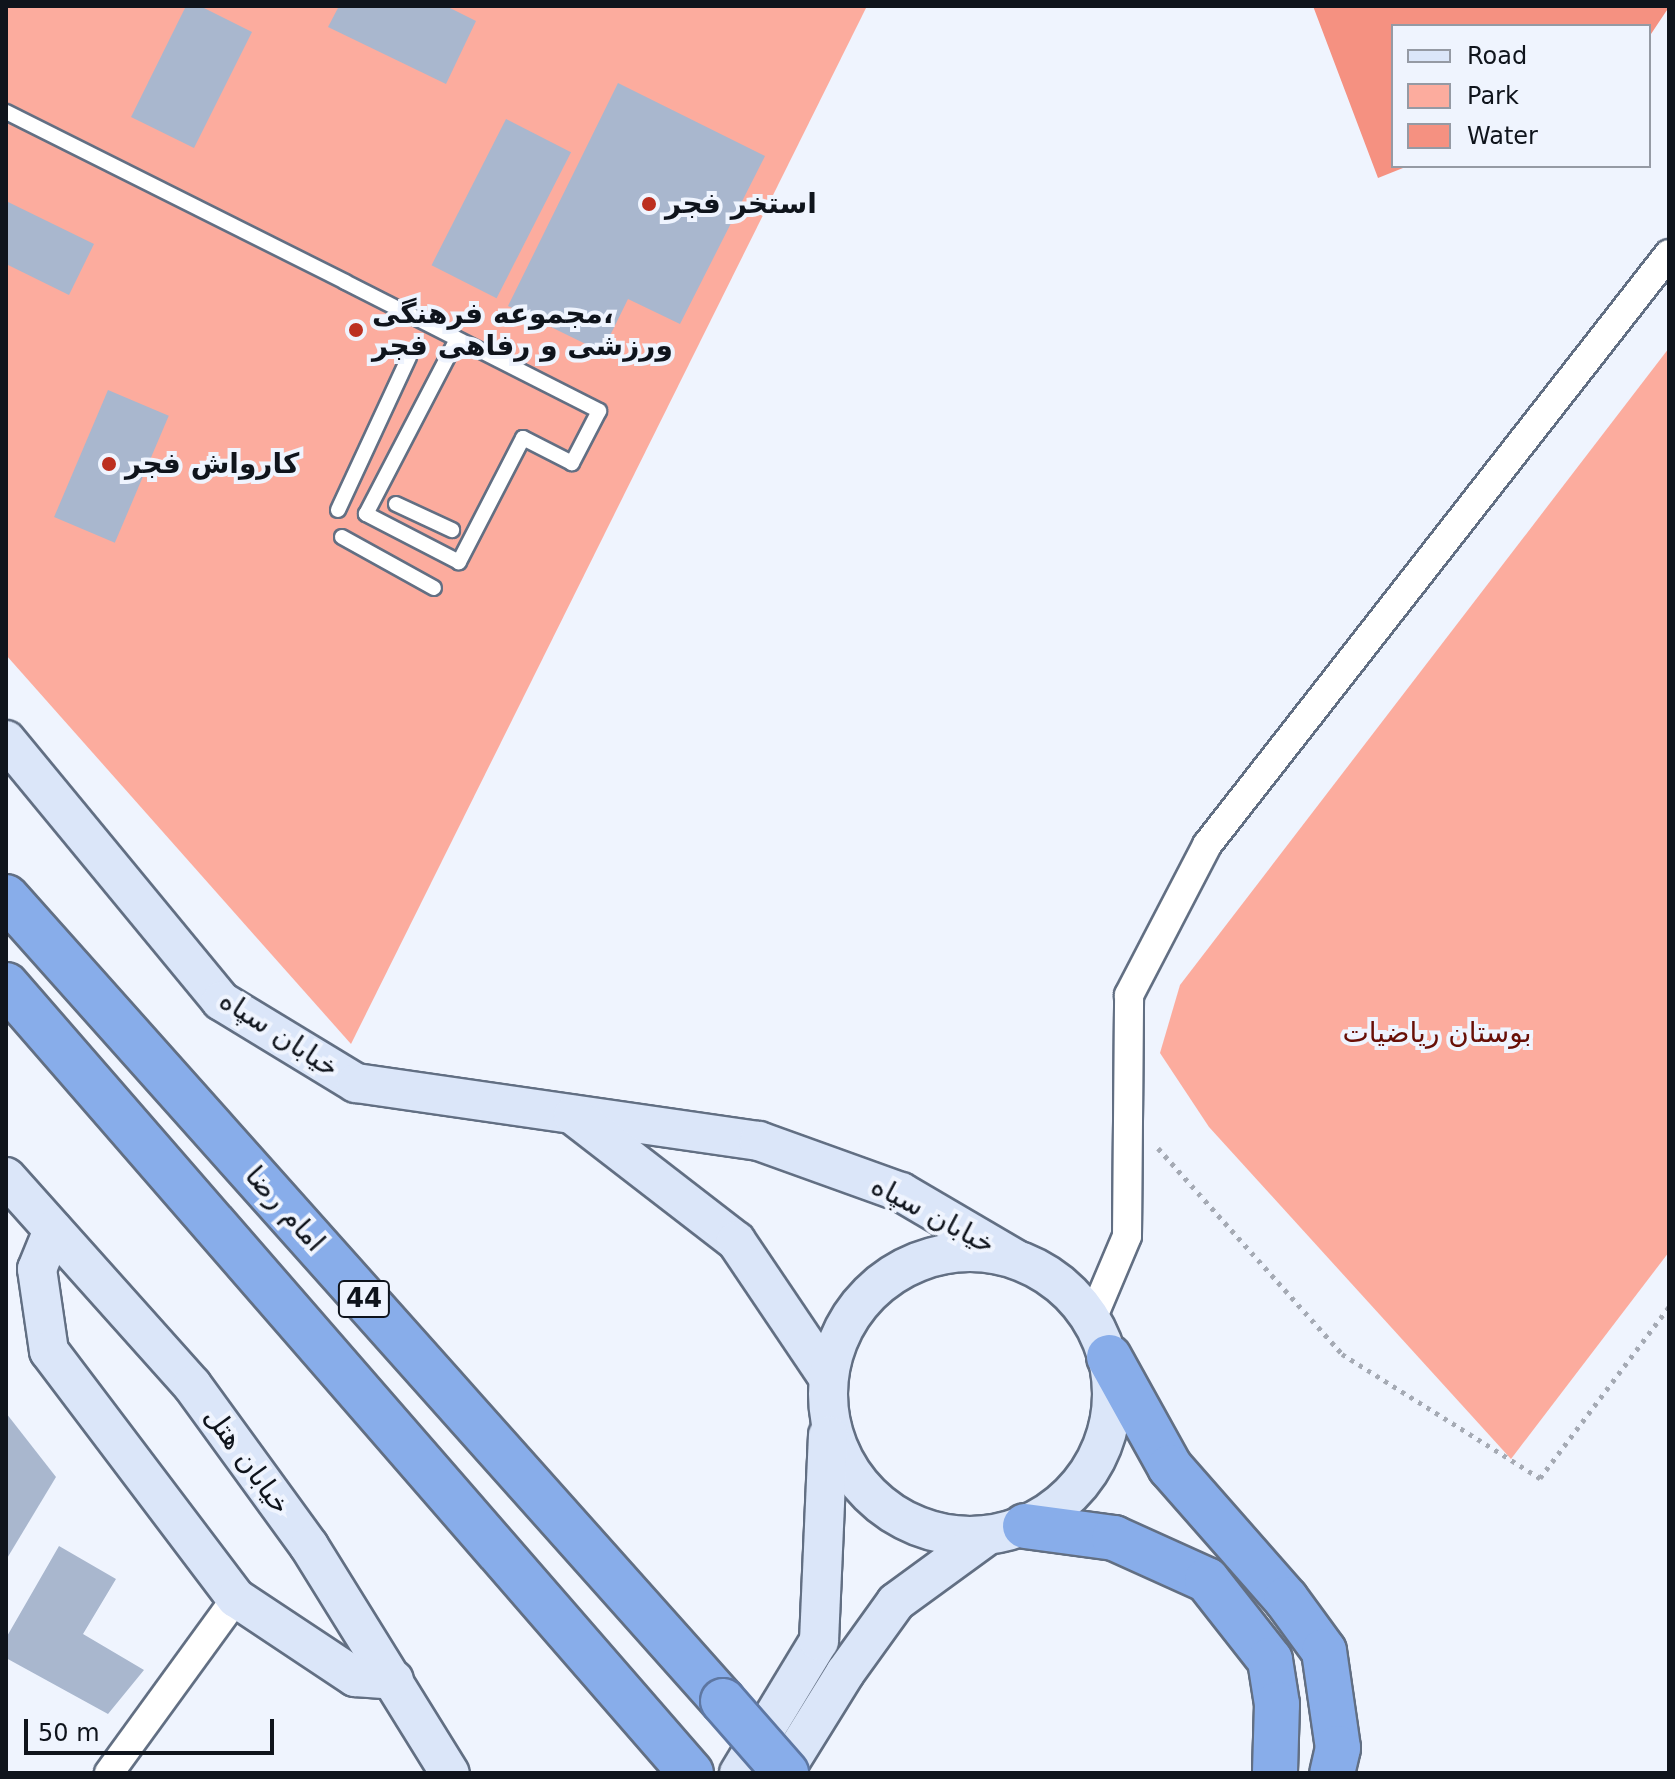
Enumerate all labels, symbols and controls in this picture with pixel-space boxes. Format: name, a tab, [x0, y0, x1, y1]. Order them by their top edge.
legend	[1391, 24, 1651, 168]
text: Road	[1467, 42, 1527, 70]
text: Park	[1467, 82, 1519, 110]
text: Water	[1467, 122, 1538, 150]
place label: استخر فجر	[665, 187, 817, 221]
marker: استخر فجر	[640, 195, 658, 213]
place label: مجموعه فرهنگی، ورزشی و رفاهی فجر	[372, 297, 673, 363]
marker: مجموعه فرهنگی، ورزشی و رفاهی فجر	[347, 321, 365, 339]
place label: کارواش فجر	[125, 447, 299, 481]
marker: کارواش فجر	[100, 455, 118, 473]
street label: خیابان سپاه	[213, 983, 345, 1085]
park label: بوستان ریاضیات	[1342, 1016, 1532, 1050]
street label: امام رضا	[238, 1159, 332, 1259]
street label: خیابان سپاه	[865, 1168, 1001, 1262]
road number: 44	[336, 1277, 392, 1321]
street label: خیابان هتل	[197, 1401, 297, 1521]
scale bar	[28, 1703, 278, 1753]
text: 50 m	[38, 1719, 100, 1747]

